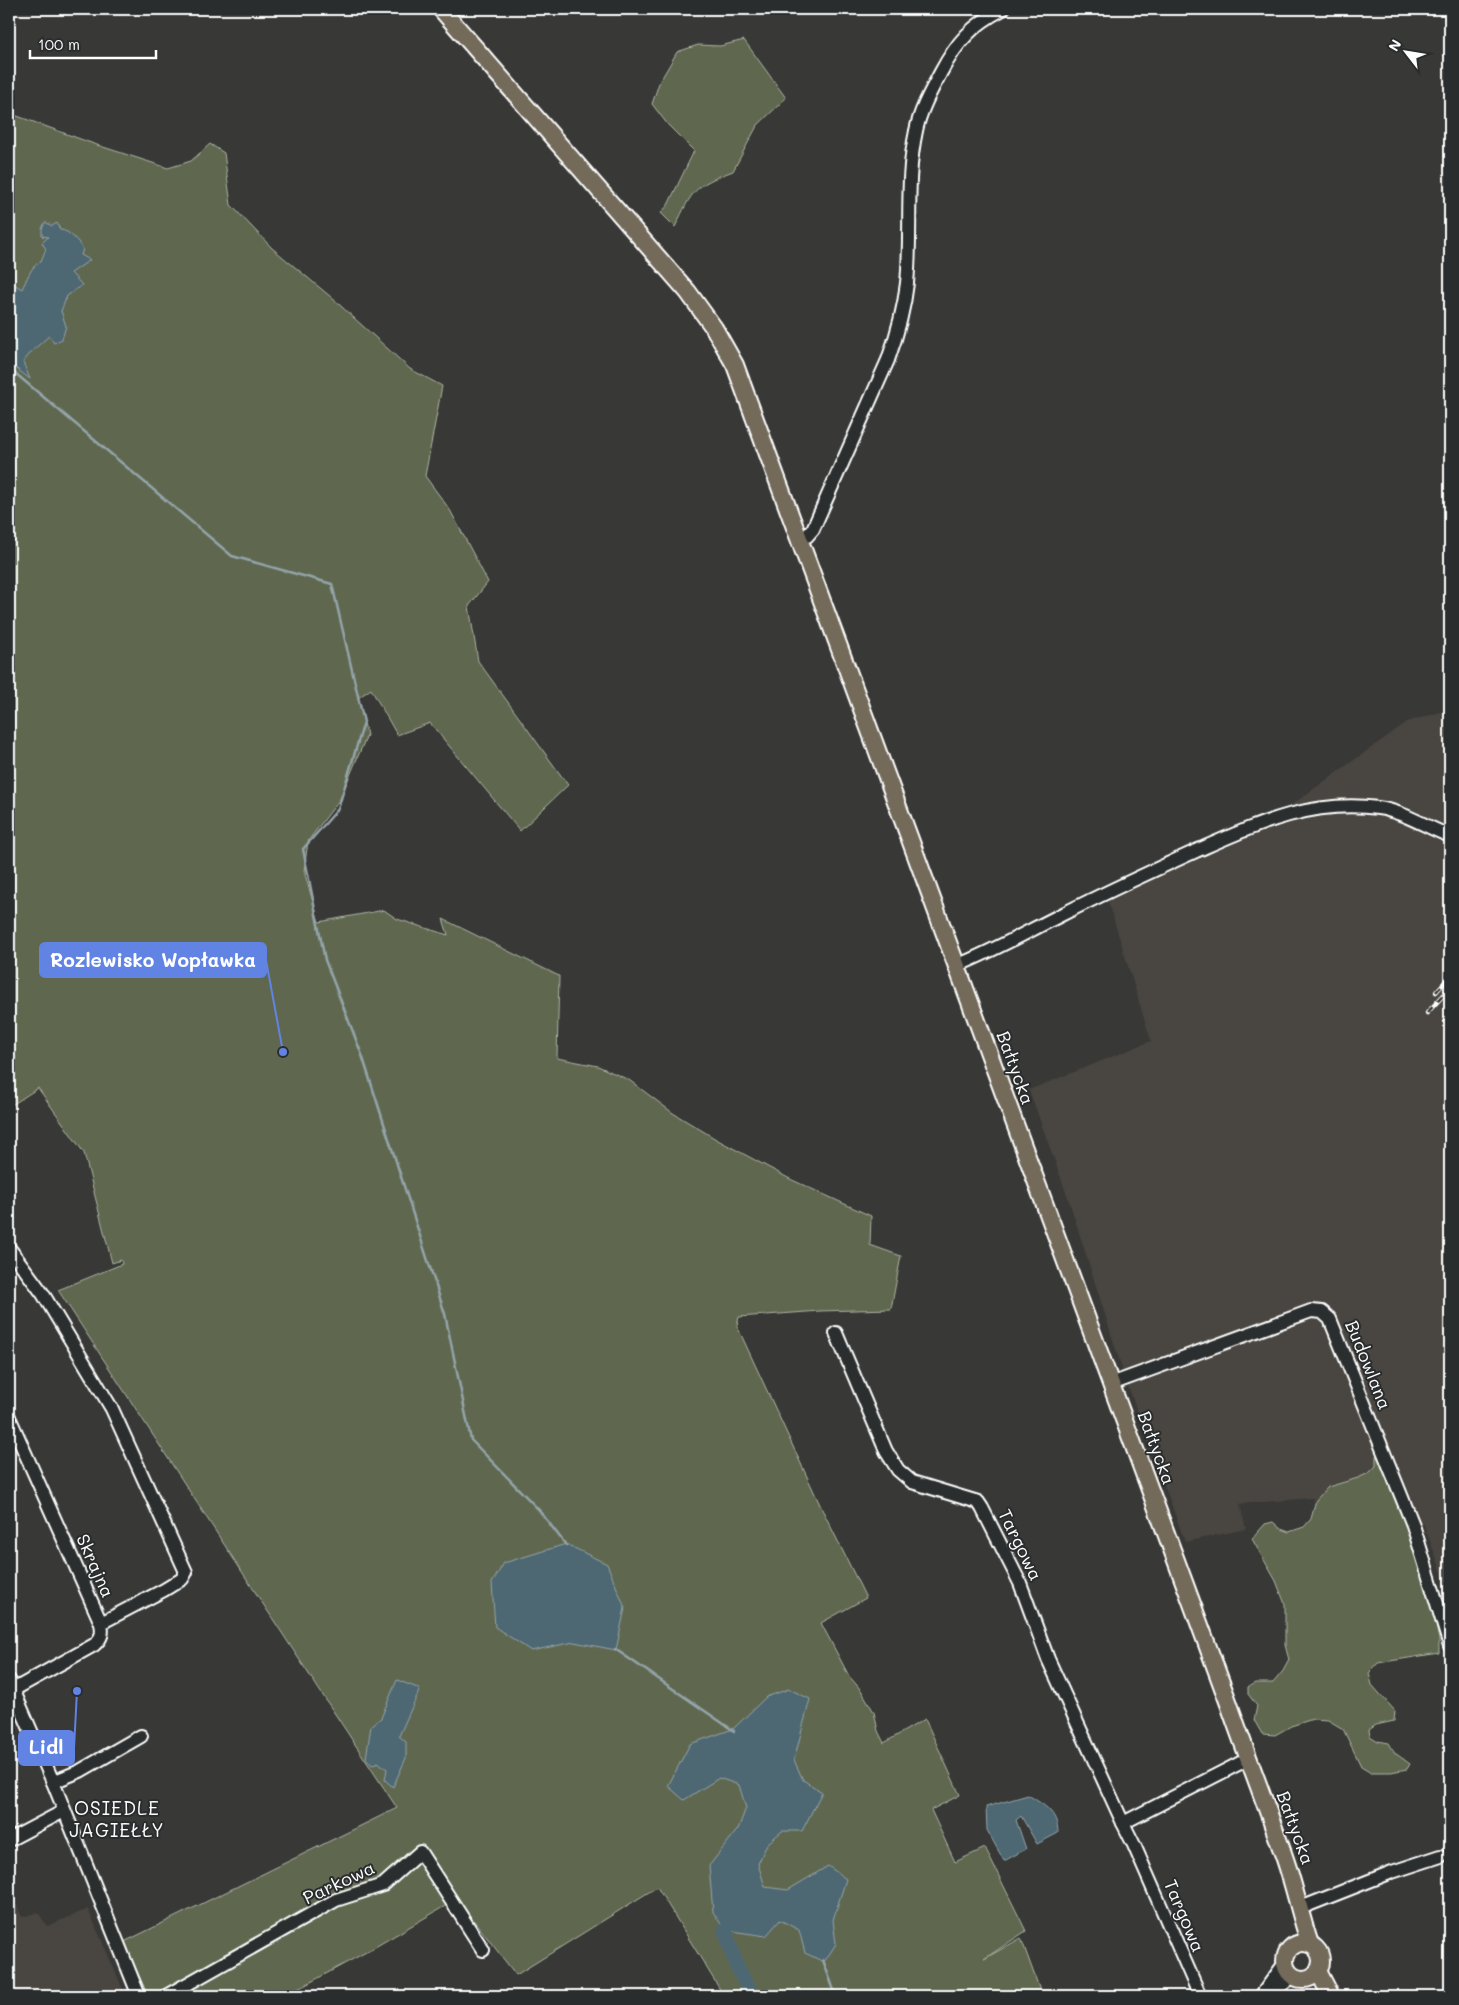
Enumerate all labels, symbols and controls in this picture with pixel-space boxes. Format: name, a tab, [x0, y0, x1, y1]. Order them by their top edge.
scale bar	[30, 28, 156, 60]
north arrow	[1382, 28, 1432, 78]
text: 100 m	[38, 34, 80, 54]
text: N	[1384, 36, 1405, 55]
callout: Rozlewisko Wopławka	[40, 943, 266, 977]
text: Rozlewisko Wopławka	[50, 947, 256, 972]
street label: Bałtycka	[992, 1028, 1040, 1108]
street label: Budowlana	[1340, 1317, 1398, 1413]
street label: Bałtycka	[1133, 1408, 1181, 1488]
street label: Targowa	[993, 1505, 1048, 1584]
street label: Skrajna	[71, 1530, 121, 1601]
callout: Lidl	[19, 1731, 74, 1765]
text: Lidl	[29, 1734, 63, 1759]
street label: Bałtycka	[1272, 1788, 1320, 1868]
district label: OSIEDLE JAGIEŁŁY	[69, 1795, 165, 1842]
street label: Parkowa	[299, 1855, 378, 1909]
street label: Targowa	[1159, 1876, 1211, 1956]

